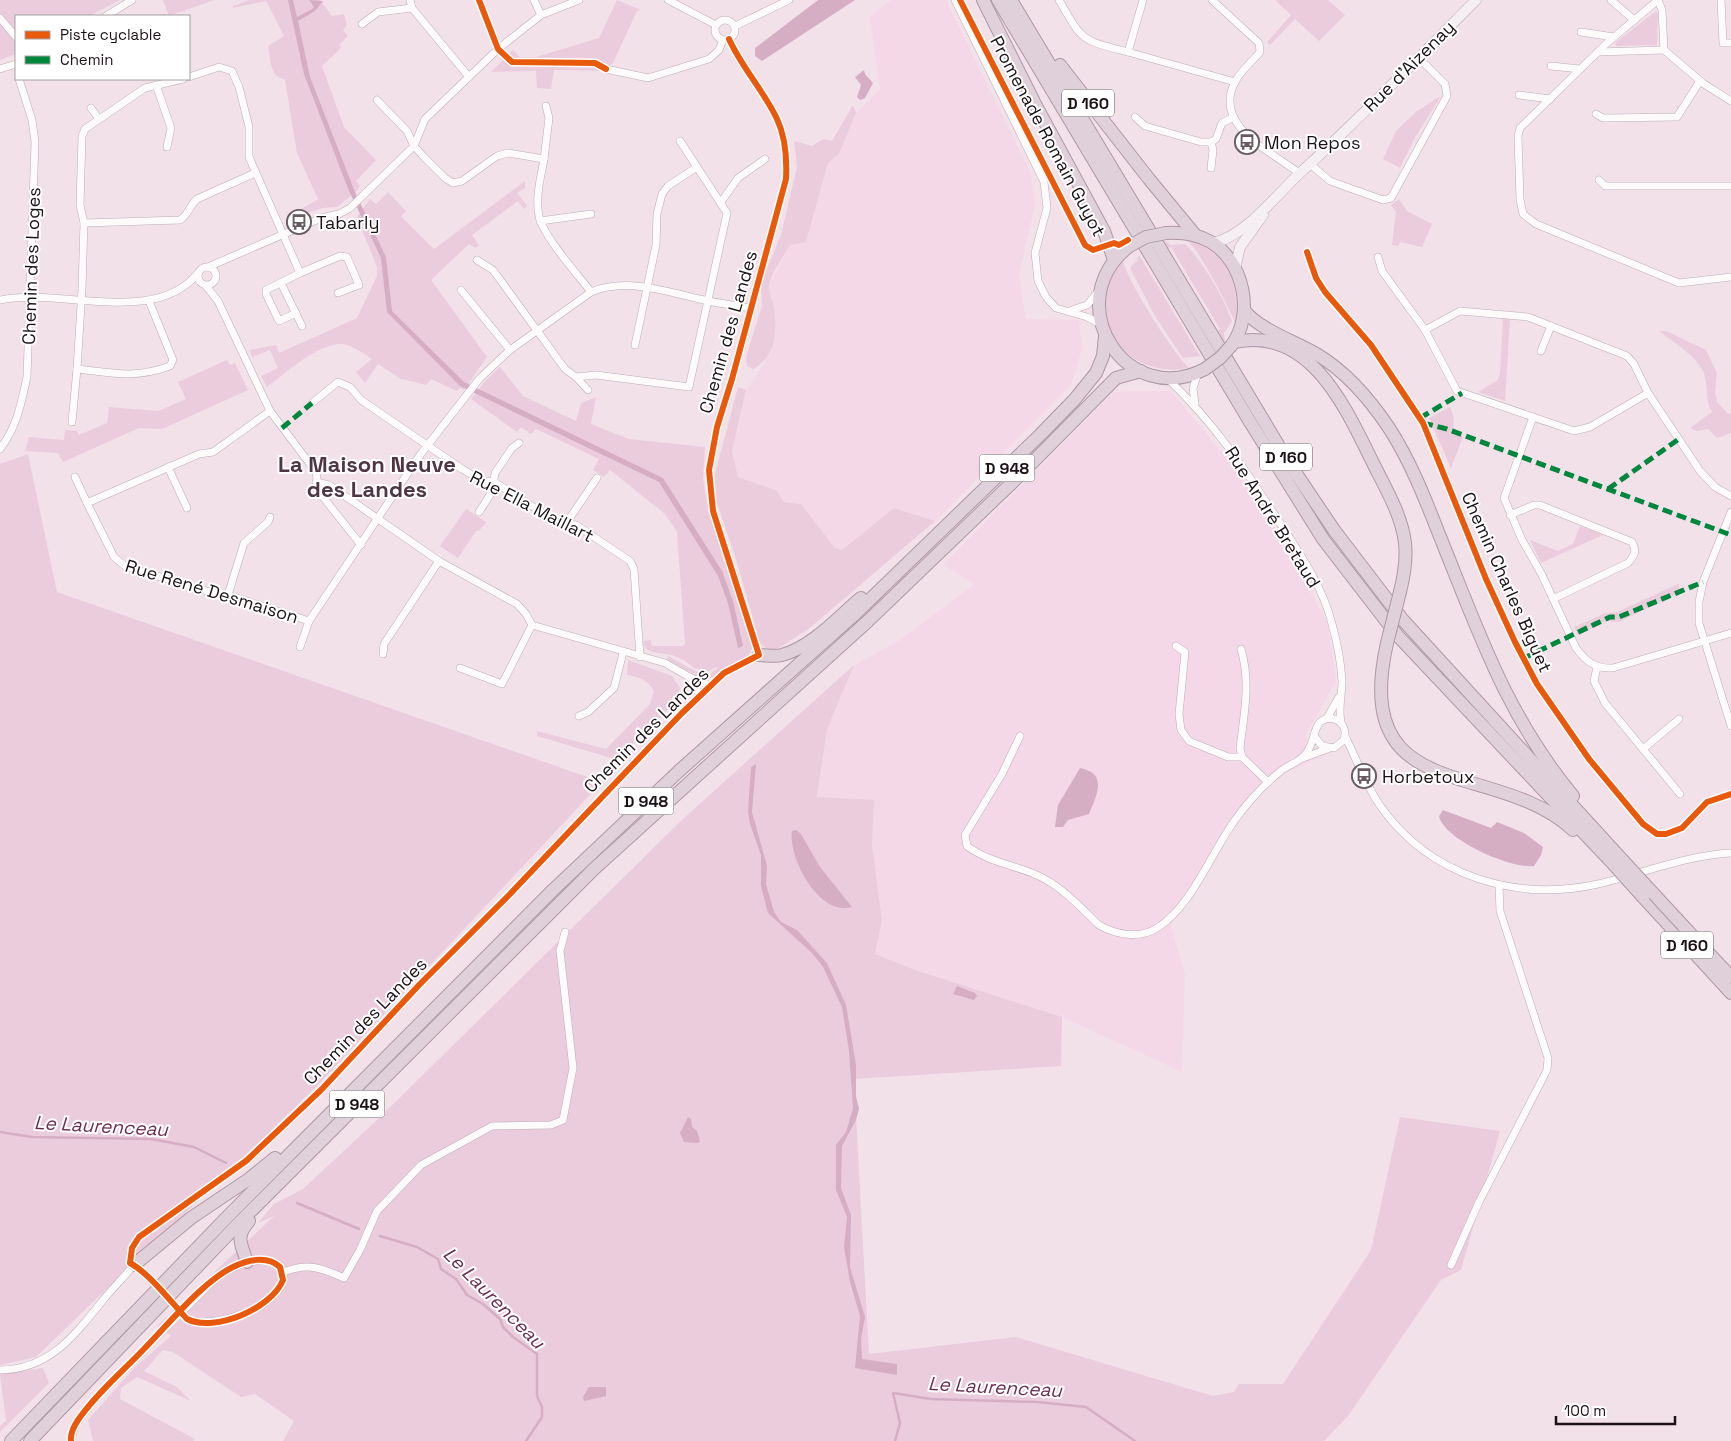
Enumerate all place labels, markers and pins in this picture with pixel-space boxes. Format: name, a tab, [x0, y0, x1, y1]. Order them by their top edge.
bus stop icon: Mon Repos	[1234, 129, 1260, 155]
place label: Mon Repos	[1264, 131, 1361, 154]
bus stop icon: Tabarly	[286, 209, 312, 235]
place label: Tabarly	[316, 211, 380, 234]
bus stop icon: Horbetoux	[1351, 763, 1377, 789]
place label: Horbetoux	[1382, 765, 1474, 788]

